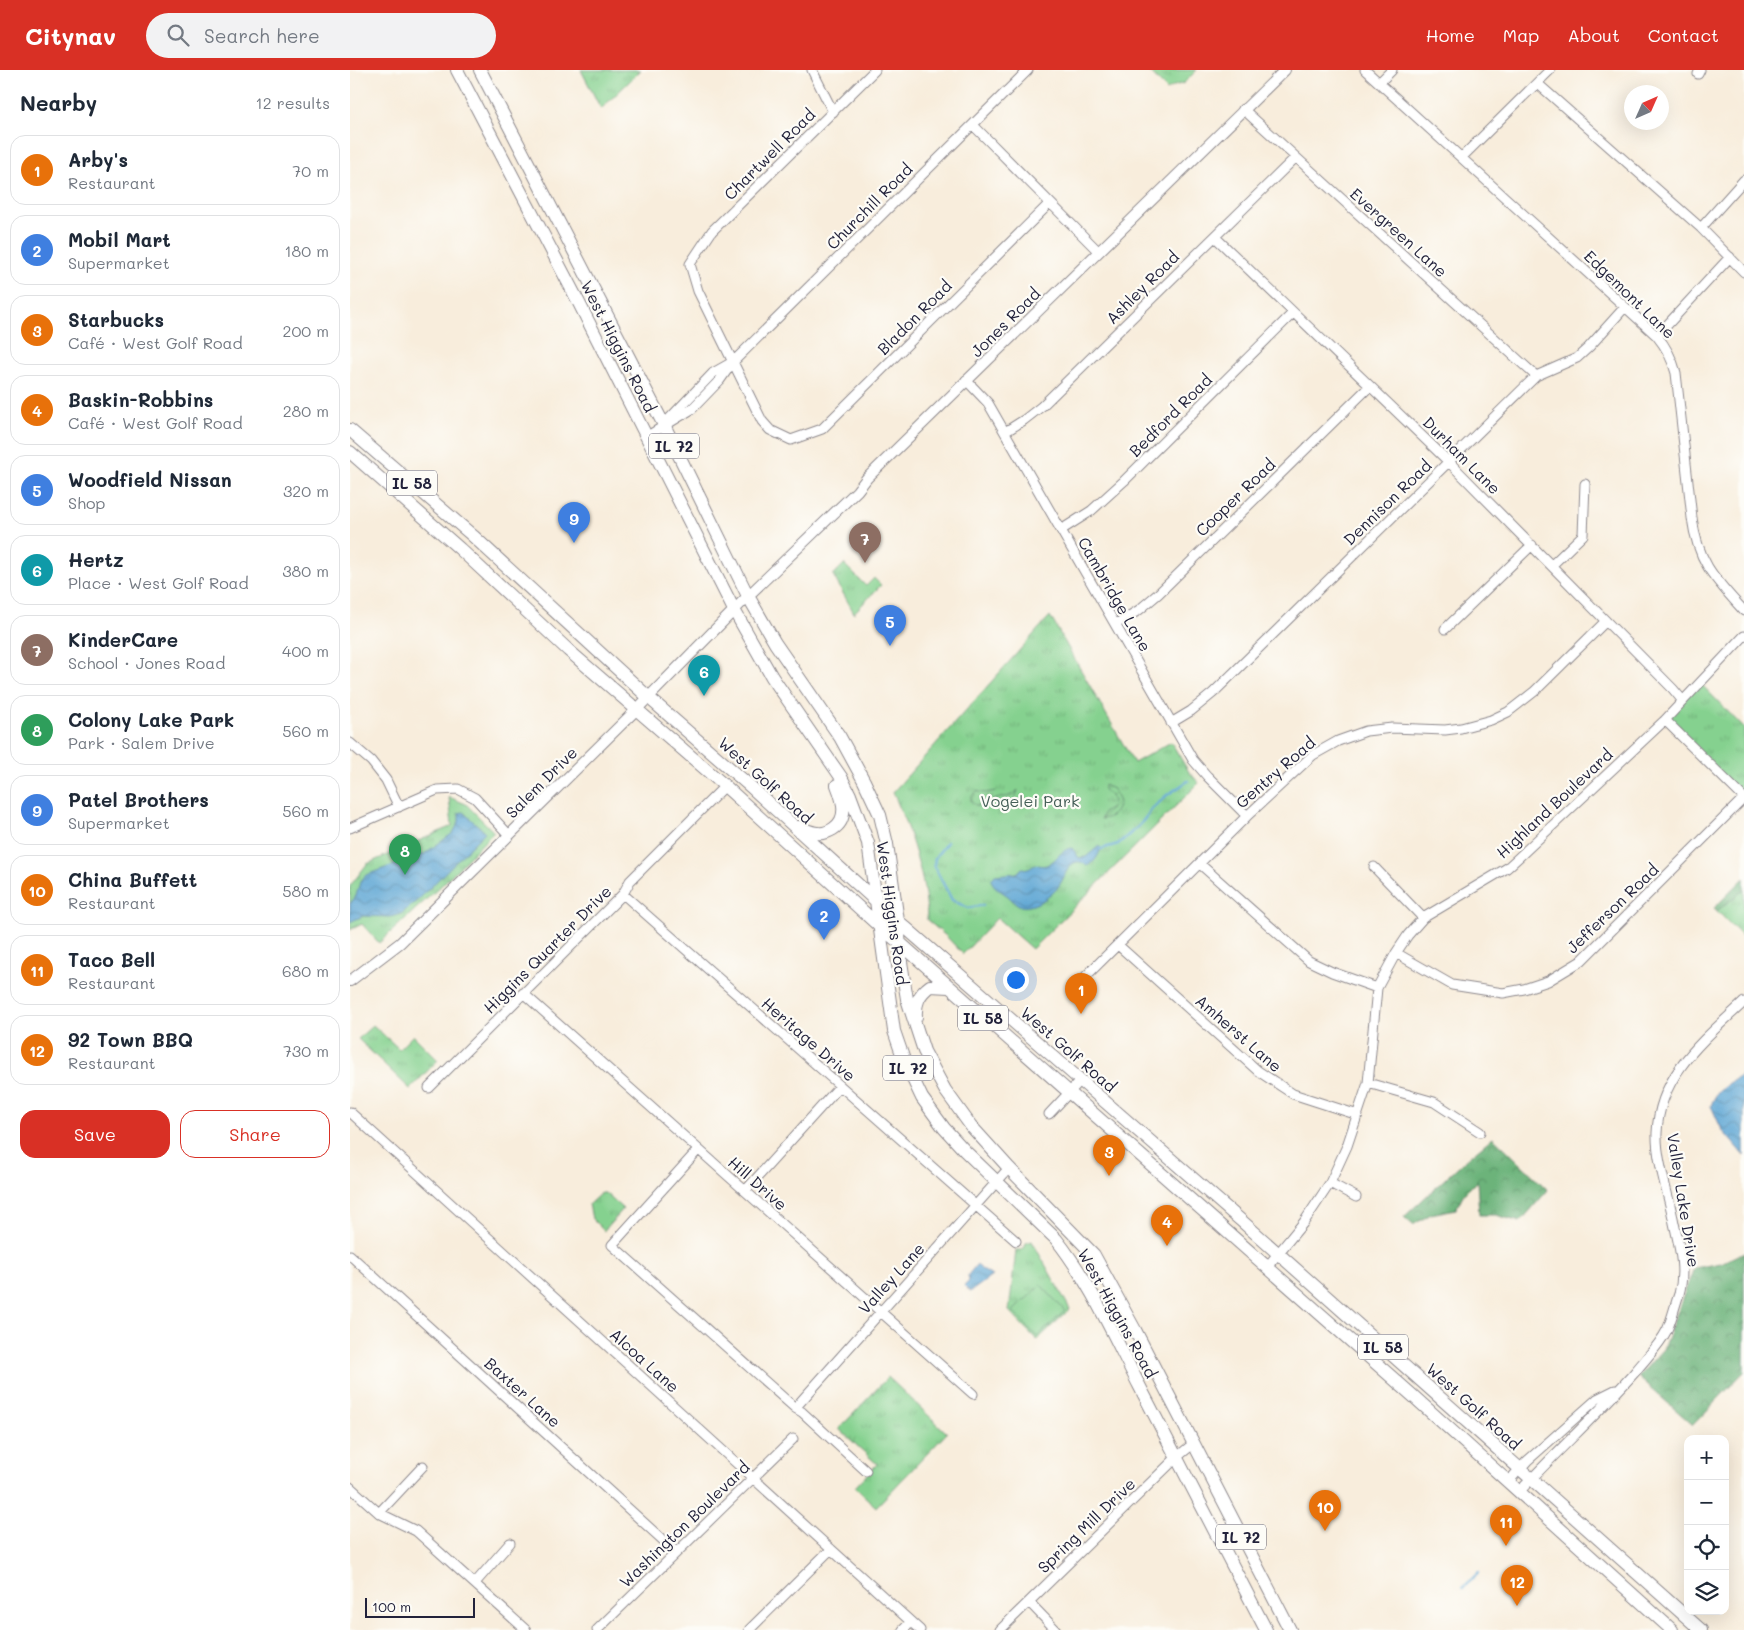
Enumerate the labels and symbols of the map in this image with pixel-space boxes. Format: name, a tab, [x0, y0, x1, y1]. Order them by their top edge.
north arrow	[1624, 85, 1669, 130]
street label: Chartwell Road	[719, 104, 819, 204]
street label: Churchill Road	[821, 158, 917, 254]
street label: Evergreen Lane	[1346, 183, 1452, 281]
street label: Edgemont Lane	[1580, 245, 1680, 343]
street label: Ashley Road	[1101, 246, 1183, 328]
street label: Bladon Road	[872, 275, 956, 359]
street label: West Higgins Road	[577, 277, 661, 415]
street label: Jones Road	[966, 283, 1044, 361]
street label: Bedford Road	[1124, 369, 1216, 461]
street label: Durham Lane	[1419, 412, 1505, 498]
road number: IL 72	[649, 434, 699, 458]
street label: Cooper Road	[1191, 454, 1279, 540]
street label: Dennison Road	[1338, 455, 1436, 549]
road number: IL 58	[387, 470, 437, 496]
pin: 9	[558, 502, 590, 543]
pin: 7	[849, 522, 881, 563]
street label: Cambridge Lane	[1074, 533, 1156, 655]
pin: 5	[874, 605, 906, 646]
pin: 6	[688, 655, 720, 696]
street label: West Golf Road	[714, 732, 818, 828]
street label: Gentry Road	[1231, 732, 1319, 812]
street label: Salem Drive	[501, 742, 581, 822]
street label: Highland Boulevard	[1491, 744, 1617, 862]
park label: Vogelei Park	[980, 790, 1080, 811]
pin: 8	[389, 834, 421, 875]
street label: West Higgins Road	[872, 840, 914, 986]
street label: Jefferson Road	[1561, 859, 1663, 957]
street label: Higgins Quarter Drive	[478, 880, 616, 1018]
pin: 2	[808, 899, 840, 940]
your location	[1003, 967, 1029, 993]
pin: 1	[1065, 973, 1097, 1014]
street label: Amherst Lane	[1191, 990, 1287, 1076]
street label: Heritage Drive	[758, 992, 860, 1086]
street label: West Golf Road	[1017, 1002, 1121, 1096]
road number: IL 58	[958, 1006, 1008, 1030]
road number: IL 72	[883, 1056, 933, 1080]
street label: Valley Lake Drive	[1663, 1131, 1705, 1269]
pin: 3	[1093, 1135, 1125, 1176]
street label: Hill Drive	[724, 1152, 792, 1214]
pin: 4	[1151, 1205, 1183, 1246]
street label: Valley Lane	[853, 1238, 929, 1318]
street label: West Higgins Road	[1074, 1244, 1162, 1382]
street label: Alcoa Lane	[606, 1323, 684, 1397]
road number: IL 58	[1358, 1334, 1408, 1360]
street label: Baxter Lane	[481, 1352, 565, 1432]
street label: West Golf Road	[1422, 1358, 1526, 1454]
street label: Washington Boulevard	[614, 1456, 754, 1592]
street label: Spring Mill Drive	[1033, 1473, 1139, 1577]
pin: 10	[1309, 1490, 1341, 1531]
pin: 11	[1490, 1505, 1522, 1546]
road number: IL 72	[1216, 1524, 1266, 1550]
pin: 12	[1501, 1565, 1533, 1606]
scale bar	[365, 1595, 475, 1618]

